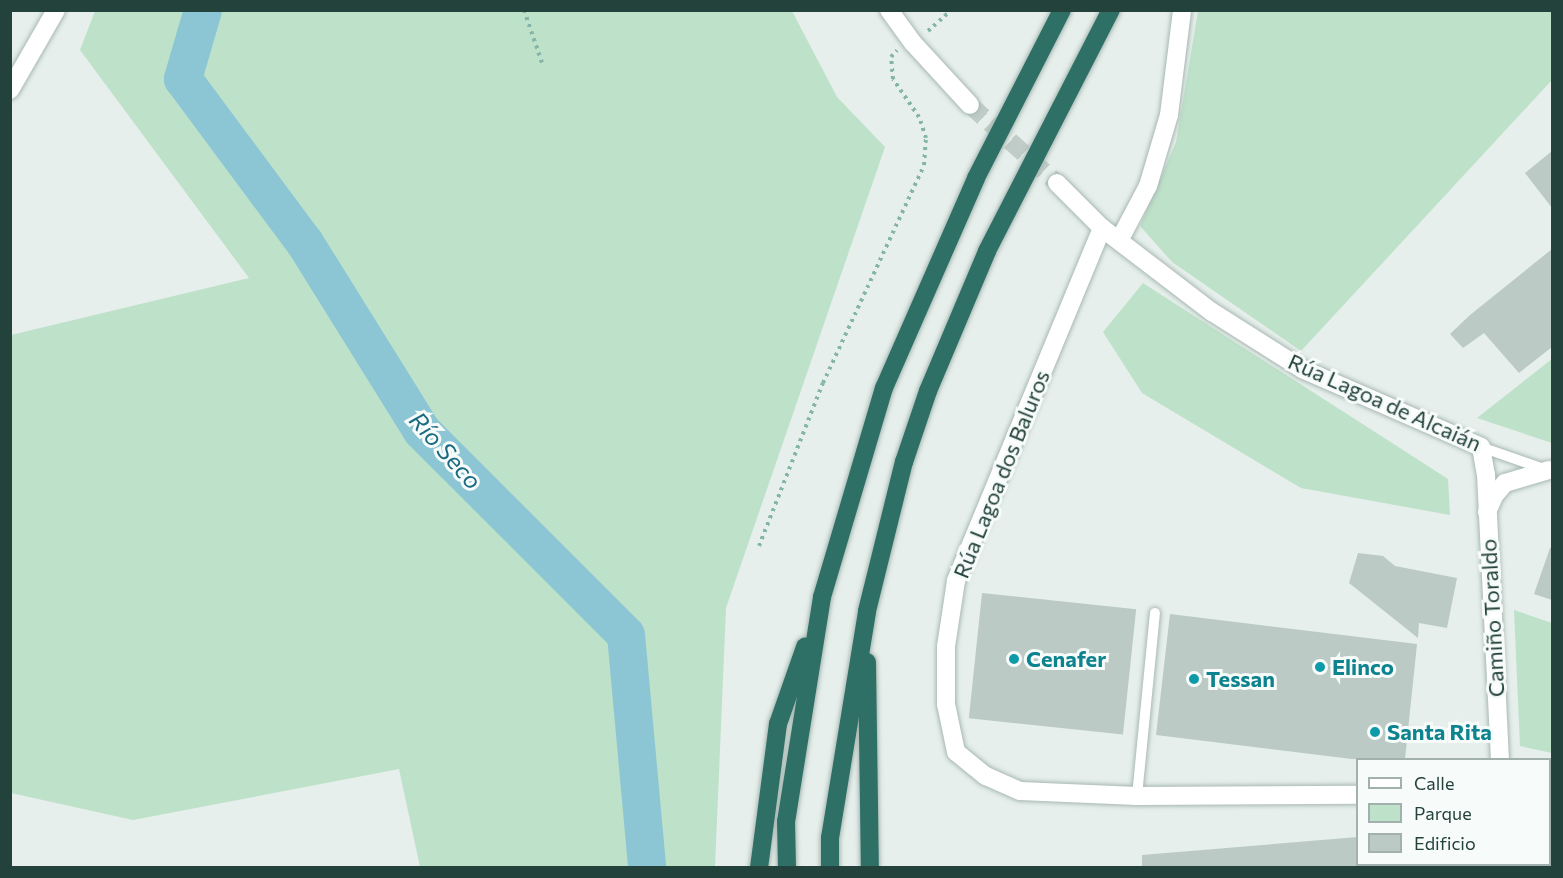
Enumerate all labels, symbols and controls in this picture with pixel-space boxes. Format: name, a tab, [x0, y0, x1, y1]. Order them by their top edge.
street label: Rúa Lagoa de Alcaián	[1284, 348, 1486, 456]
street label: Rúa Lagoa dos Baluros	[947, 366, 1055, 582]
water label: Río Seco	[404, 405, 488, 495]
street label: Camiño Toraldo	[1475, 538, 1509, 698]
place label: Cenafer	[1026, 646, 1106, 672]
marker: Cenafer	[1007, 652, 1021, 666]
place label: Elinco	[1332, 654, 1394, 680]
marker: Elinco	[1313, 660, 1327, 674]
place label: Tessan	[1206, 666, 1275, 692]
marker: Tessan	[1187, 672, 1201, 686]
place label: Santa Rita	[1387, 719, 1492, 745]
marker: Santa Rita	[1368, 725, 1382, 739]
legend	[1356, 758, 1551, 866]
text: Calle	[1414, 772, 1454, 794]
text: Parque	[1414, 802, 1472, 824]
text: Edificio	[1414, 832, 1476, 854]

